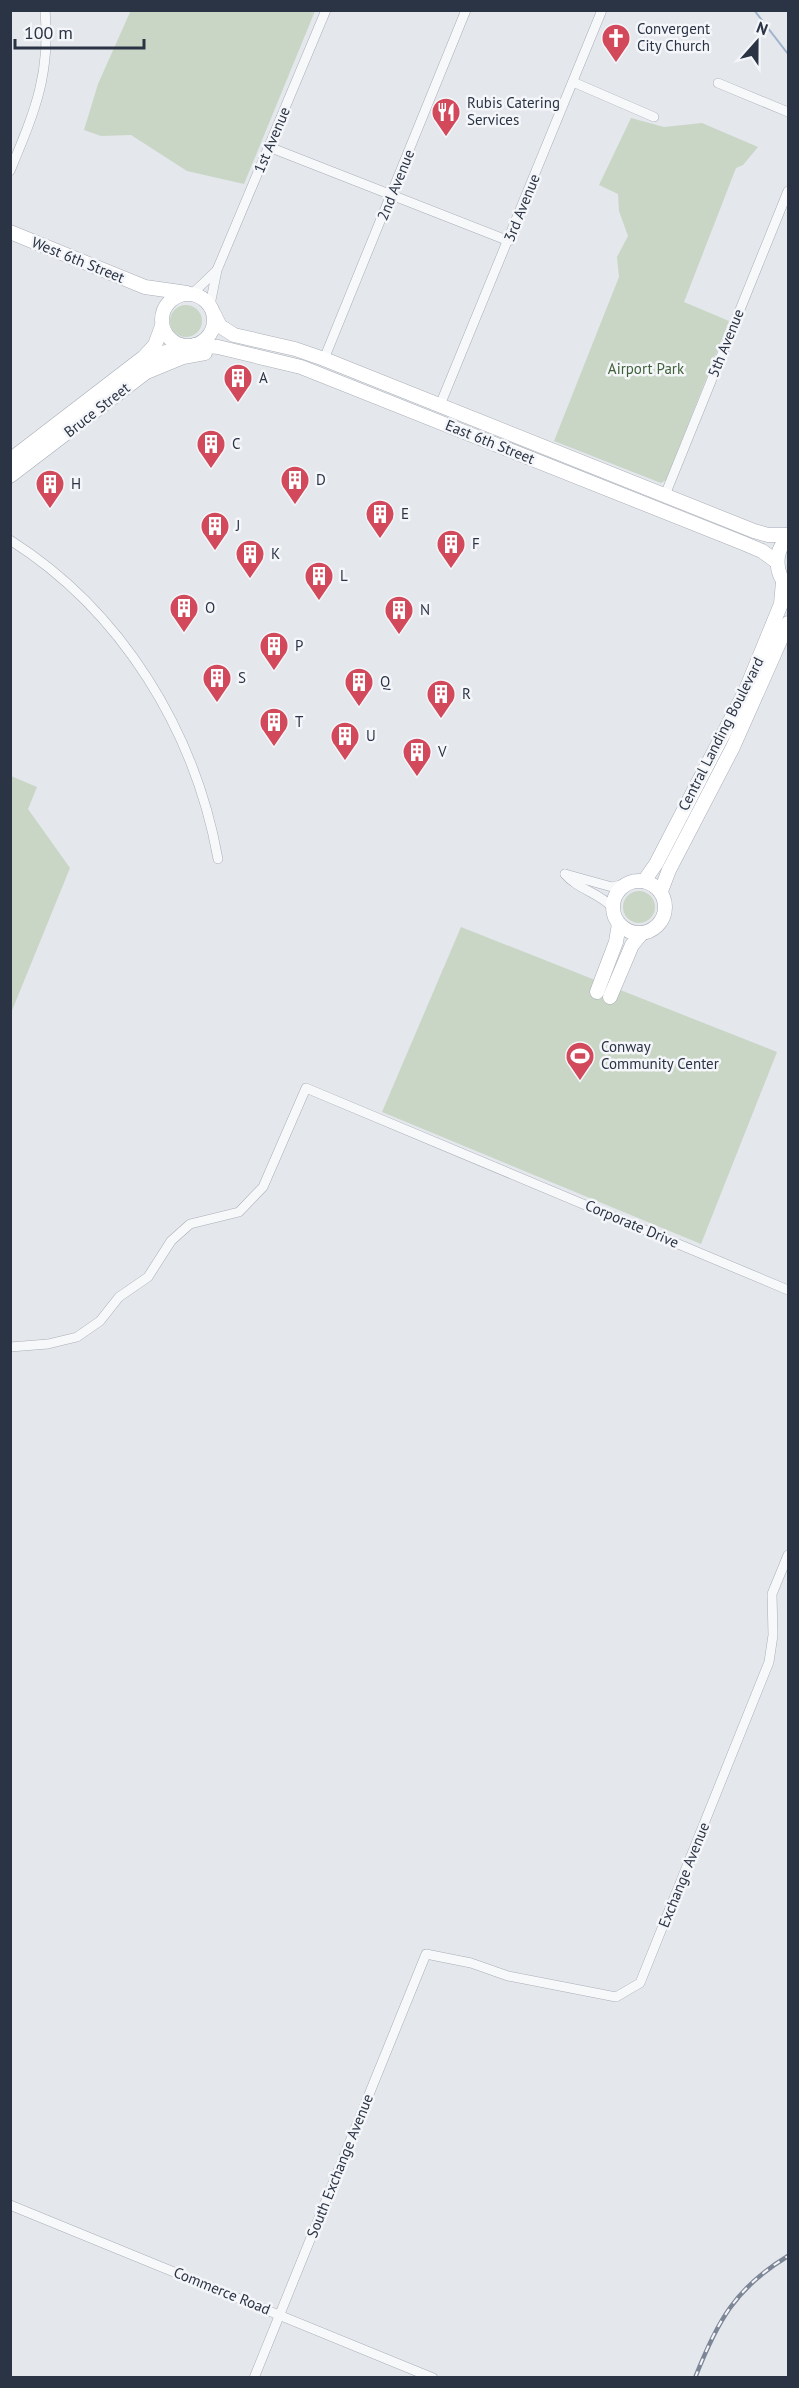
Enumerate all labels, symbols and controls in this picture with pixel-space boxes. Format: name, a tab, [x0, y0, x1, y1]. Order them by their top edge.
scale bar	[15, 12, 144, 50]
north arrow	[727, 12, 787, 72]
text: N	[754, 17, 771, 39]
place label: Convergent City Church	[637, 19, 710, 55]
text: 100 m	[24, 21, 73, 44]
church icon: Convergent City Church	[600, 22, 632, 64]
place label: Rubis Catering Services	[467, 93, 560, 129]
restaurant icon: Rubis Catering Services	[430, 96, 462, 138]
street label: 1st Avenue	[249, 104, 294, 176]
street label: 2nd Avenue	[373, 147, 418, 223]
street label: 3rd Avenue	[499, 171, 544, 245]
street label: West 6th Street	[29, 232, 127, 287]
street label: 5th Avenue	[703, 306, 748, 380]
park label: Airport Park	[608, 359, 685, 378]
building icon: A	[222, 362, 254, 404]
place label: A	[259, 368, 268, 387]
street label: Bruce Street	[60, 378, 133, 441]
street label: East 6th Street	[443, 415, 538, 468]
building icon: C	[195, 428, 227, 470]
place label: C	[232, 434, 241, 453]
building icon: D	[279, 464, 311, 506]
building icon: H	[34, 468, 66, 510]
place label: D	[316, 470, 326, 489]
place label: H	[71, 474, 81, 493]
building icon: E	[364, 498, 396, 540]
place label: E	[401, 504, 409, 523]
building icon: J	[199, 510, 231, 552]
place label: J	[235, 516, 240, 535]
building icon: F	[435, 528, 467, 570]
place label: F	[472, 534, 480, 553]
building icon: K	[234, 538, 266, 580]
place label: K	[271, 544, 280, 563]
building icon: L	[303, 560, 335, 602]
place label: L	[340, 566, 348, 585]
building icon: O	[168, 592, 200, 634]
building icon: N	[383, 594, 415, 636]
place label: O	[205, 598, 215, 617]
place label: N	[420, 600, 430, 619]
building icon: P	[258, 630, 290, 672]
place label: P	[295, 636, 303, 655]
street label: Central Landing Boulevard	[674, 654, 768, 814]
building icon: S	[201, 662, 233, 704]
building icon: Q	[343, 666, 375, 708]
place label: S	[238, 668, 246, 687]
place label: Q	[380, 672, 391, 691]
building icon: R	[425, 678, 457, 720]
place label: R	[462, 684, 471, 703]
building icon: T	[258, 706, 290, 748]
place label: T	[295, 712, 304, 731]
building icon: U	[329, 720, 361, 762]
place label: U	[366, 726, 376, 745]
building icon: V	[401, 736, 433, 778]
place label: V	[437, 742, 447, 761]
place label: Conway Community Center	[601, 1037, 719, 1073]
sports icon: Conway Community Center	[564, 1040, 596, 1082]
street label: Corporate Drive	[582, 1195, 682, 1252]
street label: Exchange Avenue	[654, 1819, 713, 1930]
street label: South Exchange Avenue	[302, 2091, 377, 2241]
street label: Commerce Road	[171, 2262, 273, 2319]

